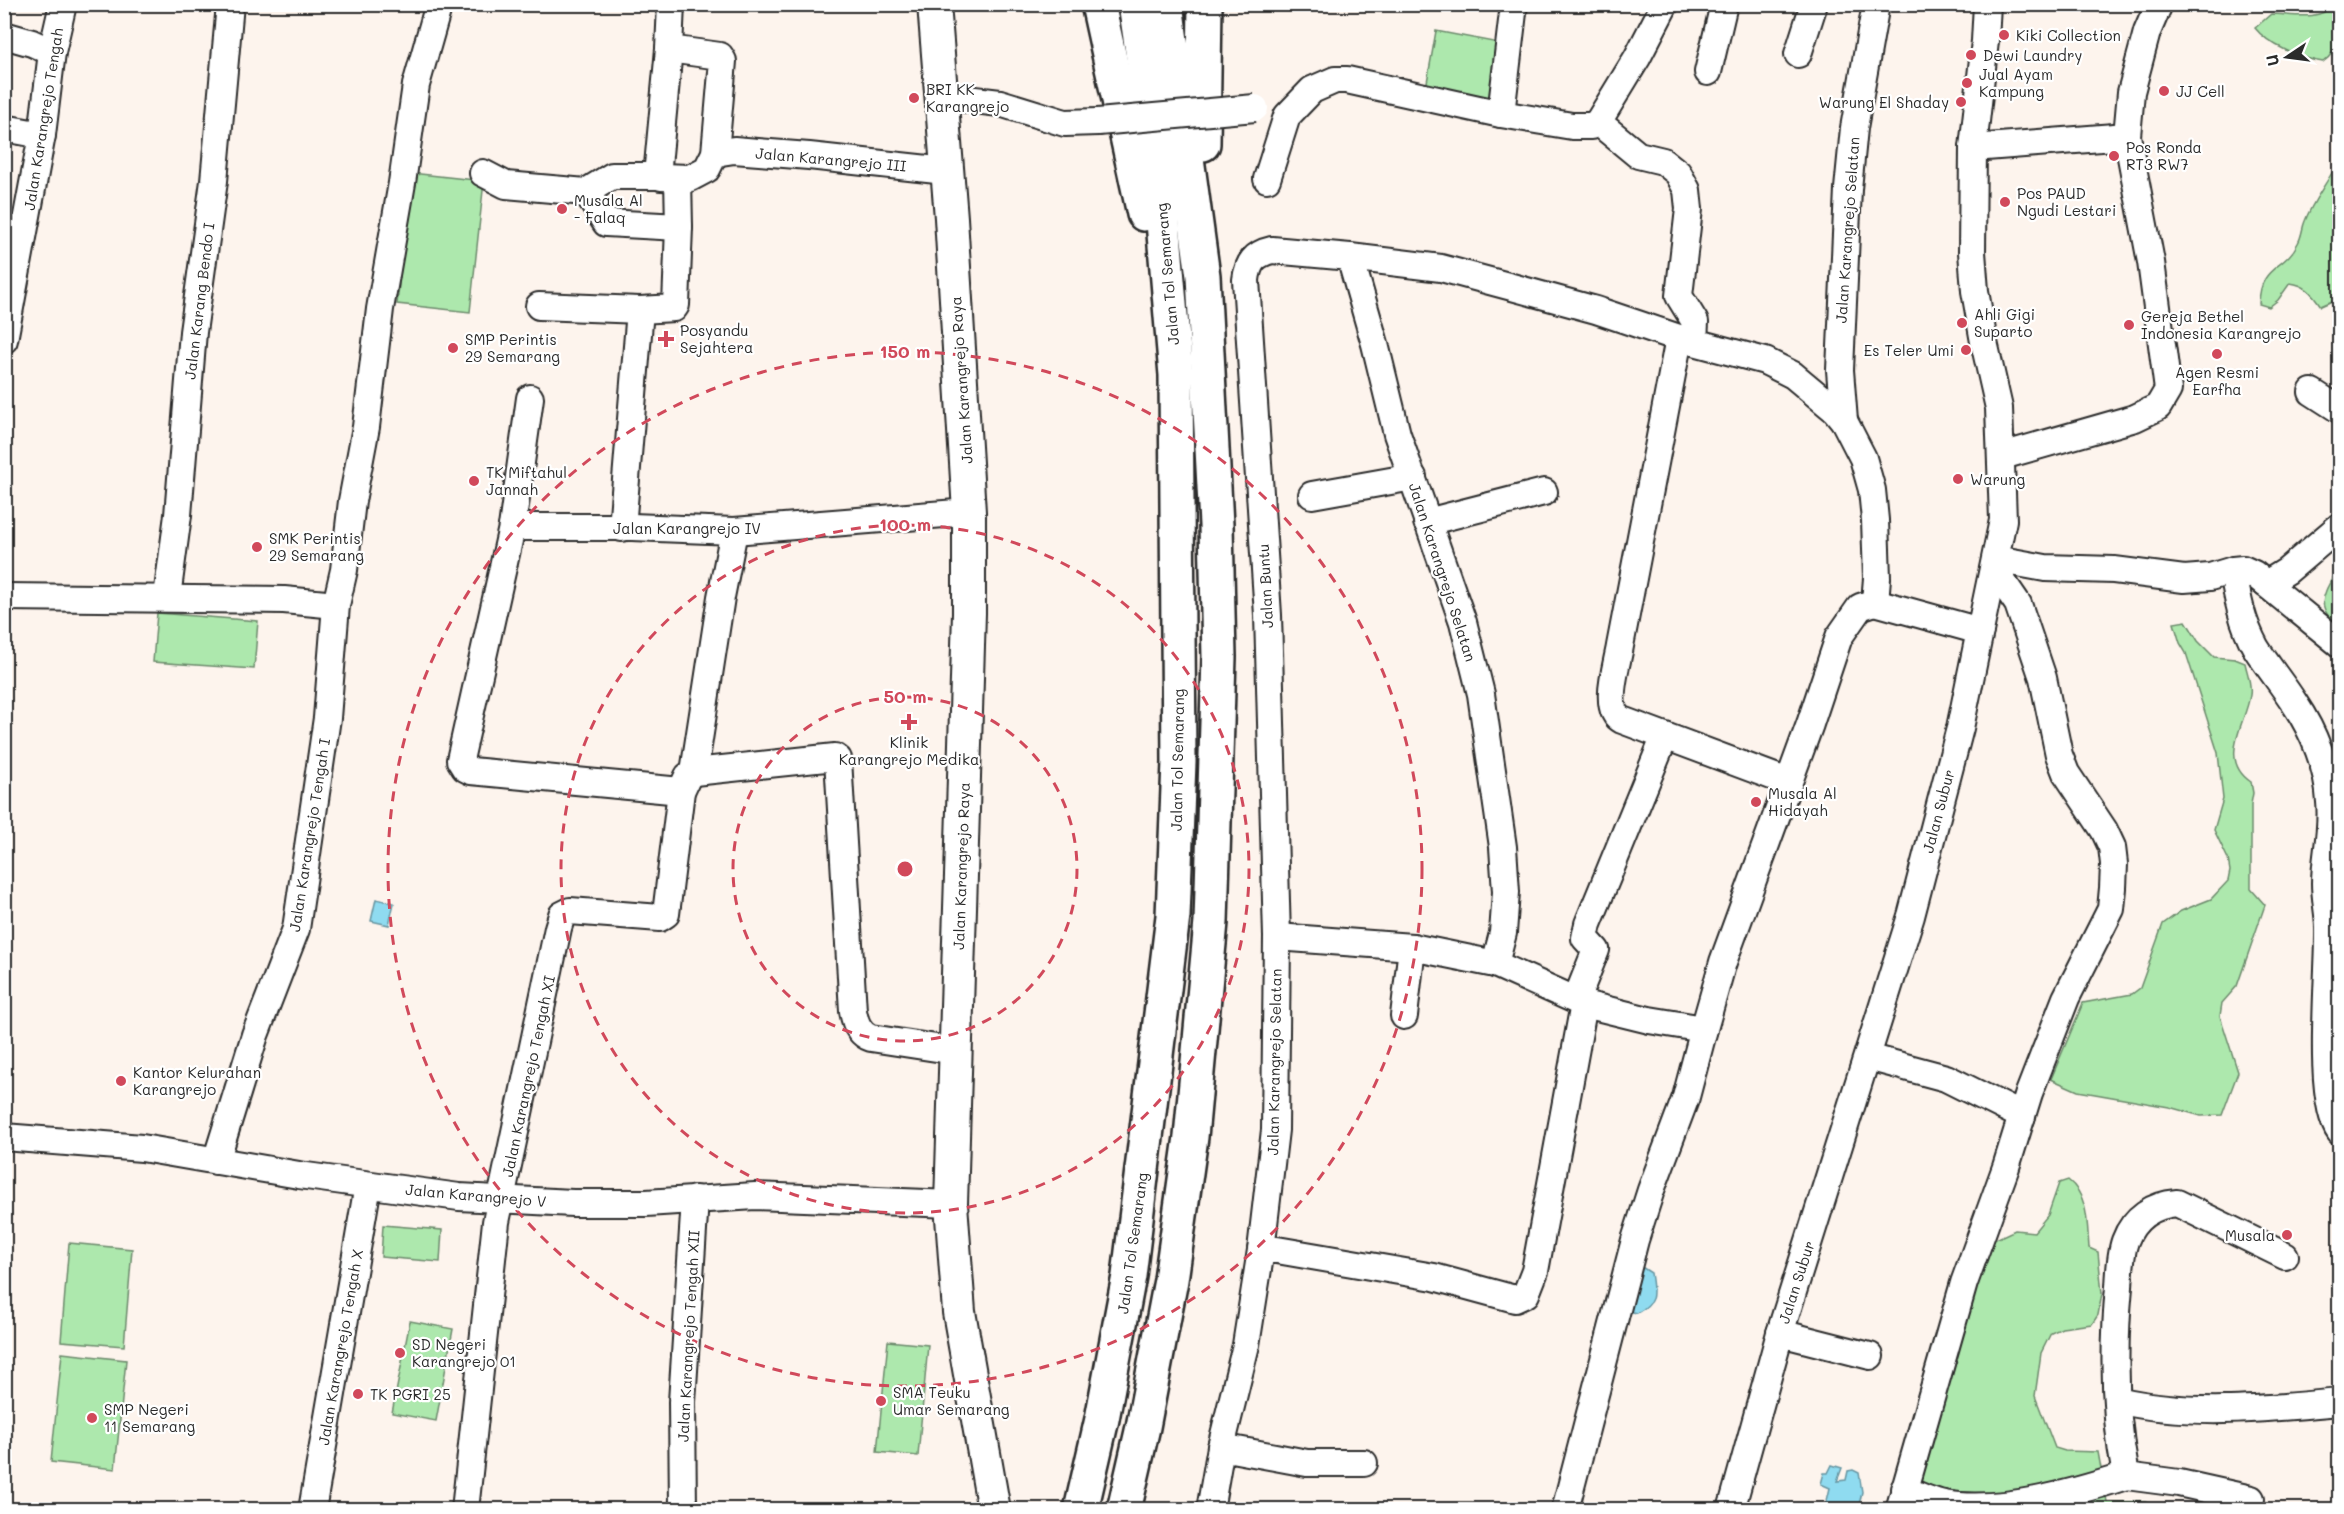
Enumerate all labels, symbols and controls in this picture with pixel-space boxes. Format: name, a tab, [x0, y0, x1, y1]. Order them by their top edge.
place label: Kiki Collection	[2016, 25, 2121, 45]
street label: Jalan Karangrejo Tengah	[19, 26, 67, 212]
north arrow	[2257, 27, 2317, 87]
marker: Kiki Collection	[1997, 28, 2011, 42]
place label: Dewi Laundry	[1983, 45, 2082, 65]
marker: Dewi Laundry	[1964, 48, 1978, 62]
text: U	[2260, 53, 2283, 68]
place label: Jual Ayam Kampung	[1979, 64, 2053, 101]
marker: Jual Ayam Kampung	[1960, 76, 1974, 90]
place label: BRI KK Karangrejo	[926, 79, 1009, 116]
place label: JJ Cell	[2176, 81, 2225, 101]
marker: JJ Cell	[2157, 84, 2171, 98]
marker: BRI KK Karangrejo	[907, 91, 921, 105]
place label: Warung El Shaday	[1819, 92, 1949, 112]
marker: Warung El Shaday	[1954, 95, 1968, 109]
street label: Jalan Karangrejo Selatan	[1831, 136, 1863, 324]
place label: Pos Ronda RT3 RW7	[2126, 137, 2202, 174]
street label: Jalan Karangrejo III	[755, 142, 908, 176]
marker: Pos Ronda RT3 RW7	[2107, 149, 2121, 163]
place label: Pos PAUD Ngudi Lestari	[2017, 183, 2116, 220]
place label: Musala Al - Falaq	[574, 190, 643, 227]
marker: Pos PAUD Ngudi Lestari	[1998, 195, 2012, 209]
marker: Musala Al - Falaq	[555, 202, 569, 216]
street label: Jalan Tol Semarang	[1151, 202, 1183, 346]
street label: Jalan Karang Bendo I	[179, 221, 219, 380]
street label: Jalan Karangrejo Raya	[945, 296, 977, 464]
place label: Ahli Gigi Suparto	[1974, 304, 2035, 341]
place label: Gereja Bethel Indonesia Karangrejo	[2141, 306, 2301, 343]
marker: Ahli Gigi Suparto	[1955, 316, 1969, 330]
marker: Gereja Bethel Indonesia Karangrejo	[2122, 318, 2136, 332]
place label: Posyandu Sejahtera	[680, 320, 753, 357]
place label: SMP Perintis 29 Semarang	[465, 329, 560, 366]
marker: Posyandu Sejahtera	[657, 330, 675, 348]
text: 150 m	[880, 339, 930, 363]
place label: Es Teler Umi	[1864, 340, 1954, 360]
marker: SMP Perintis 29 Semarang	[446, 341, 460, 355]
marker: Es Teler Umi	[1959, 343, 1973, 357]
marker: Agen Resmi Earfha	[2210, 347, 2224, 361]
place label: Agen Resmi Earfha	[2175, 362, 2259, 399]
place label: TK Miftahul Jannah	[486, 462, 567, 499]
place label: Warung	[1970, 469, 2026, 489]
marker: Warung	[1951, 472, 1965, 486]
marker: TK Miftahul Jannah	[467, 474, 481, 488]
street label: Jalan Karangrejo Selatan	[1405, 480, 1481, 664]
text: 100 m	[879, 512, 931, 536]
street label: Jalan Karangrejo IV	[613, 518, 761, 538]
place label: SMK Perintis 29 Semarang	[269, 528, 364, 565]
marker: SMK Perintis 29 Semarang	[250, 540, 264, 554]
street label: Jalan Buntu	[1253, 543, 1277, 629]
text: 50 m	[884, 684, 926, 708]
street label: Jalan Tol Semarang	[1166, 688, 1188, 831]
marker: Klinik Karangrejo Medika	[900, 713, 918, 731]
place label: Klinik Karangrejo Medika	[839, 732, 979, 769]
street label: Jalan Karangrejo Tengah I	[284, 736, 334, 933]
street label: Jalan Subur	[1917, 767, 1959, 855]
street label: Jalan Karangrejo Raya	[948, 782, 974, 950]
place label: Musala Al Hidayah	[1768, 783, 1837, 820]
marker: Musala Al Hidayah	[1749, 795, 1763, 809]
centre of rings	[895, 859, 915, 879]
street label: Jalan Karangrejo Selatan	[1262, 968, 1286, 1156]
street label: Jalan Karangrejo Tengah XI	[497, 973, 559, 1179]
place label: Kantor Kelurahan Karangrejo	[133, 1062, 261, 1099]
marker: Kantor Kelurahan Karangrejo	[114, 1074, 128, 1088]
street label: Jalan Tol Semarang	[1112, 1171, 1152, 1315]
street label: Jalan Karangrejo V	[405, 1179, 547, 1211]
place label: Musala	[2225, 1225, 2275, 1245]
marker: Musala	[2280, 1228, 2294, 1242]
street label: Jalan Karangrejo Tengah XII	[672, 1229, 704, 1442]
street label: Jalan Subur	[1773, 1238, 1819, 1326]
street label: Jalan Karangrejo Tengah X	[313, 1247, 367, 1447]
place label: SD Negeri Karangrejo 01	[412, 1334, 516, 1371]
marker: SD Negeri Karangrejo 01	[393, 1346, 407, 1360]
place label: SMA Teuku Umar Semarang	[893, 1382, 1010, 1419]
place label: TK PGRI 25	[370, 1384, 451, 1404]
marker: TK PGRI 25	[351, 1387, 365, 1401]
marker: SMA Teuku Umar Semarang	[874, 1394, 888, 1408]
place label: SMP Negeri 11 Semarang	[104, 1399, 195, 1436]
marker: SMP Negeri 11 Semarang	[85, 1411, 99, 1425]

